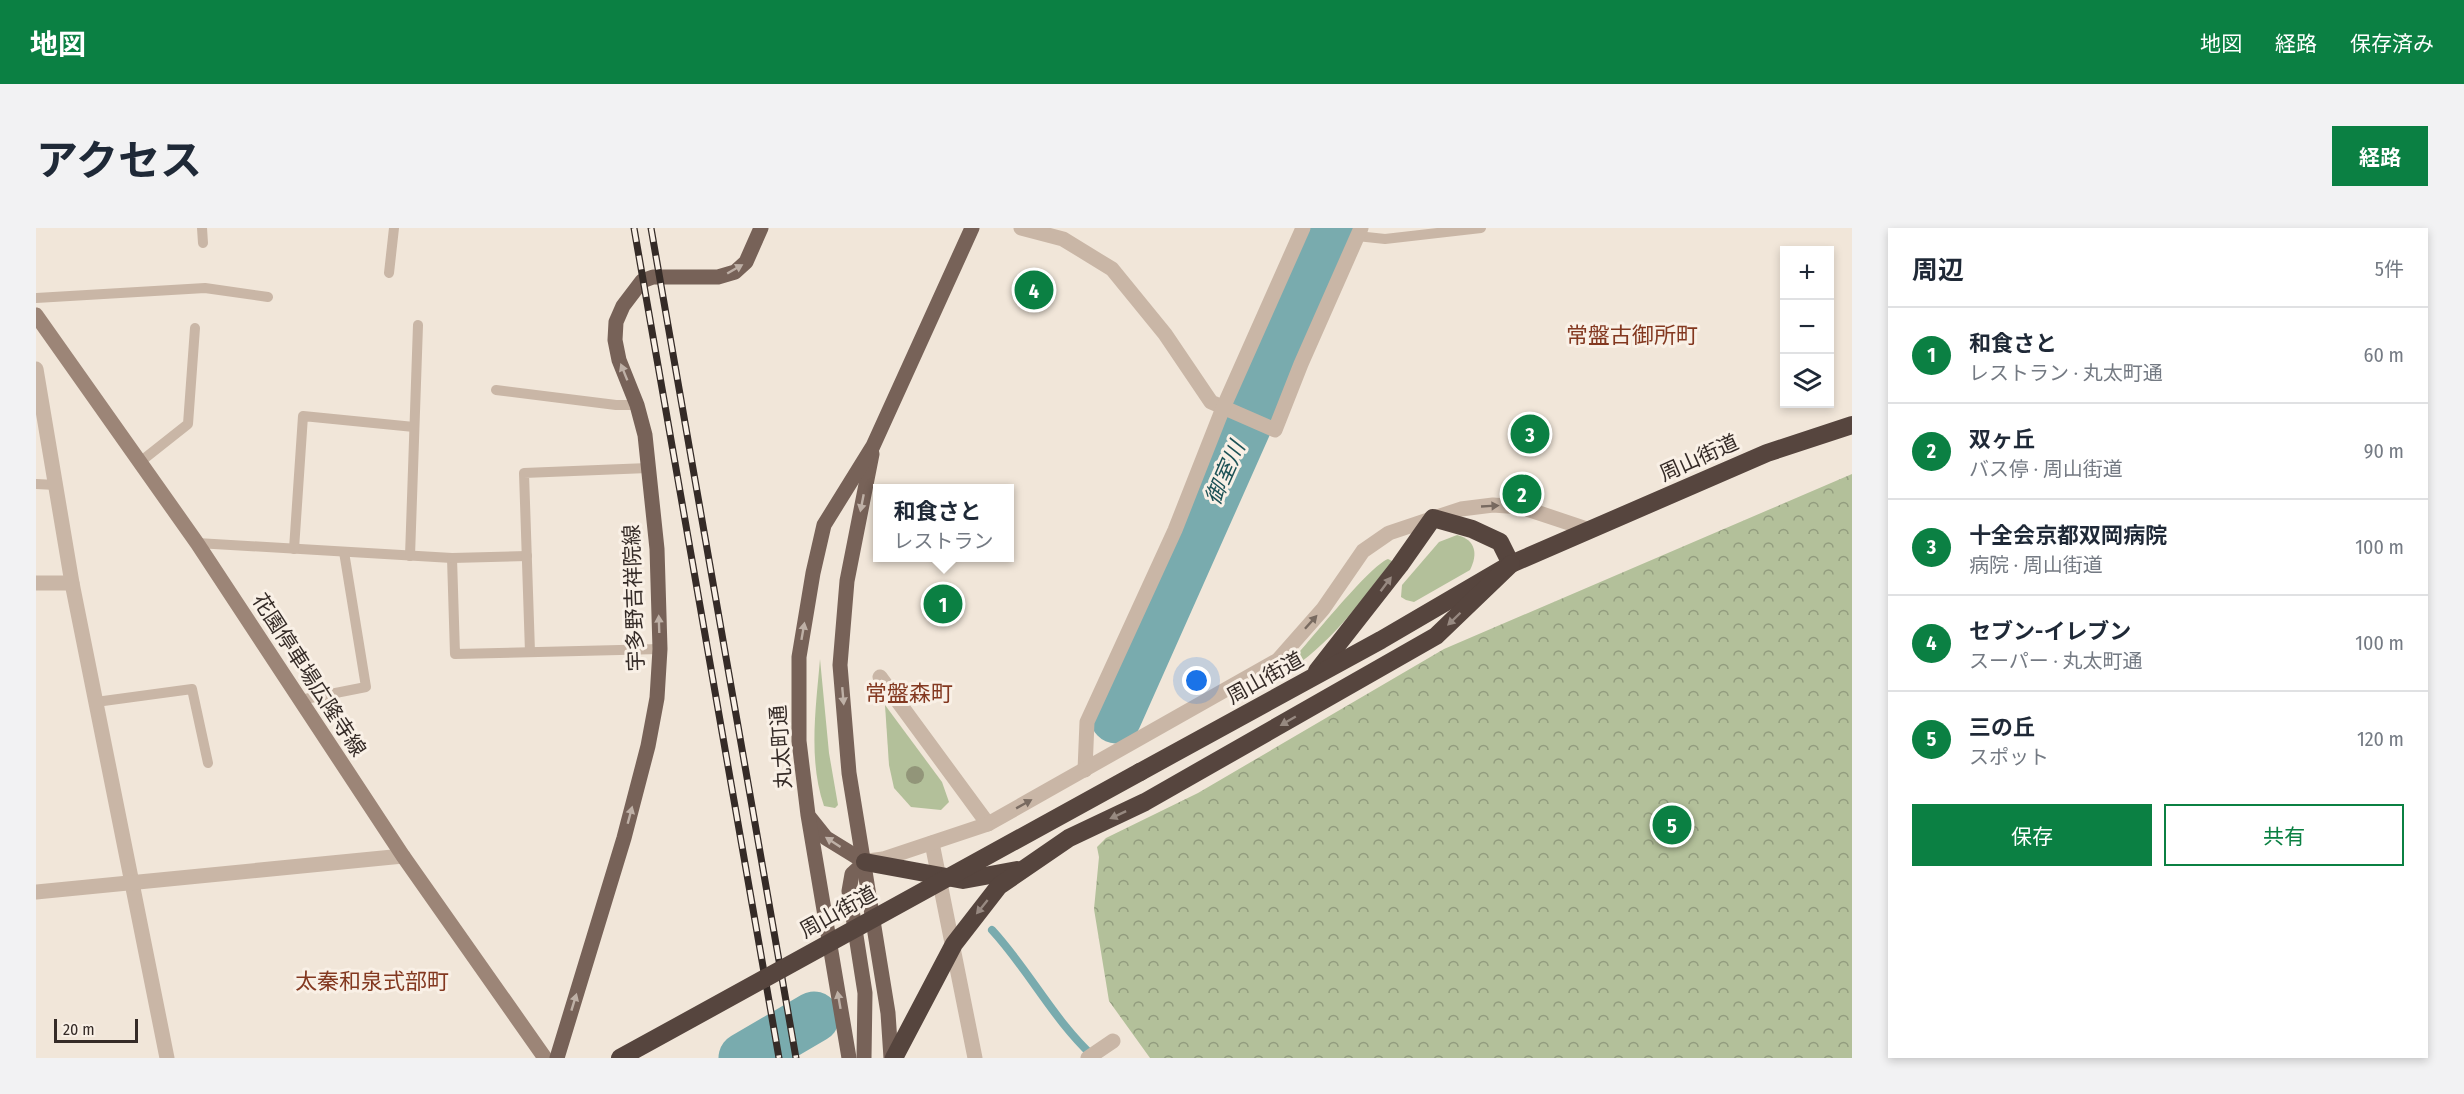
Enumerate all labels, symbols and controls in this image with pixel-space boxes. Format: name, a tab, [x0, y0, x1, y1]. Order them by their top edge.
text: 地図	[30, 28, 86, 61]
text: 地図	[2200, 31, 2242, 57]
text: 経路	[2275, 31, 2317, 57]
text: 保存済み	[2350, 31, 2434, 57]
button: 経路	[2332, 126, 2428, 186]
text: アクセス	[36, 136, 202, 186]
map controls	[1780, 246, 1834, 408]
button: +	[1780, 246, 1834, 300]
text: 周辺	[1912, 255, 1964, 286]
text: 5件	[2375, 257, 2404, 281]
one-way arrow	[727, 264, 744, 274]
pin: 4	[1014, 268, 1054, 312]
button: −	[1780, 300, 1834, 354]
district label: 常盤古御所町	[1566, 322, 1698, 349]
text: 和食さと	[1969, 330, 2057, 357]
text: 1	[1927, 343, 1936, 367]
text: 60 m	[2364, 343, 2404, 367]
button: layers	[1780, 354, 1834, 408]
text: レストラン · 丸太町通	[1969, 361, 2163, 385]
one-way arrow	[618, 362, 628, 380]
pin: 3	[1510, 412, 1550, 456]
text: 双ヶ丘	[1969, 426, 2035, 453]
street label: 周山街道	[1655, 429, 1743, 487]
water label: 御室川	[1199, 436, 1252, 509]
text: 2	[1927, 439, 1936, 463]
text: 90 m	[2364, 439, 2404, 463]
text: バス停 · 周山街道	[1969, 457, 2123, 481]
pin: 2	[1502, 472, 1542, 516]
popup	[873, 484, 1014, 562]
one-way arrow	[857, 494, 866, 513]
text: 和食さと	[894, 498, 982, 525]
one-way arrow	[1480, 501, 1499, 510]
text: 十全会京都双岡病院	[1969, 522, 2167, 549]
street label: 宇多野吉祥院線	[618, 524, 650, 672]
text: レストラン	[894, 529, 994, 553]
text: 3	[1927, 535, 1936, 559]
text: 100 m	[2355, 535, 2404, 559]
text: 病院 · 周山街道	[1969, 553, 2103, 577]
one-way arrow	[1380, 576, 1392, 591]
pin: 1	[924, 582, 962, 626]
street label: 花園停車場広隆寺線	[247, 589, 371, 761]
one-way arrow	[1446, 612, 1461, 626]
one-way arrow	[654, 614, 664, 633]
one-way arrow	[1304, 615, 1318, 630]
text: セブン-イレブン	[1969, 618, 2131, 645]
one-way arrow	[799, 622, 808, 641]
text: 4	[1926, 631, 1937, 655]
text: 100 m	[2355, 631, 2404, 655]
street label: 周山街道	[1222, 646, 1308, 710]
text: スーパー · 丸太町通	[1969, 649, 2142, 673]
your location	[1182, 666, 1211, 695]
district label: 常盤森町	[865, 680, 953, 707]
one-way arrow	[838, 687, 847, 706]
street label: 丸太町通	[765, 704, 797, 790]
text: 三の丘	[1969, 714, 2035, 741]
one-way arrow	[1280, 715, 1296, 726]
text: 5	[1927, 727, 1936, 751]
text: 120 m	[2357, 727, 2404, 751]
text: スポット	[1969, 745, 2049, 769]
one-way arrow	[1016, 799, 1033, 809]
pin: 5	[1652, 802, 1692, 848]
button: 保存	[1912, 804, 2152, 866]
button: 共有	[2164, 804, 2404, 866]
one-way arrow	[626, 806, 635, 824]
one-way arrow	[1108, 810, 1126, 820]
one-way arrow	[825, 837, 841, 848]
street label: 周山街道	[795, 880, 881, 944]
one-way arrow	[977, 900, 989, 915]
district label: 太秦和泉式部町	[295, 968, 449, 995]
one-way arrow	[834, 991, 843, 1010]
one-way arrow	[570, 993, 579, 1011]
scale bar	[54, 1016, 138, 1044]
text: 20 m	[63, 1020, 94, 1039]

